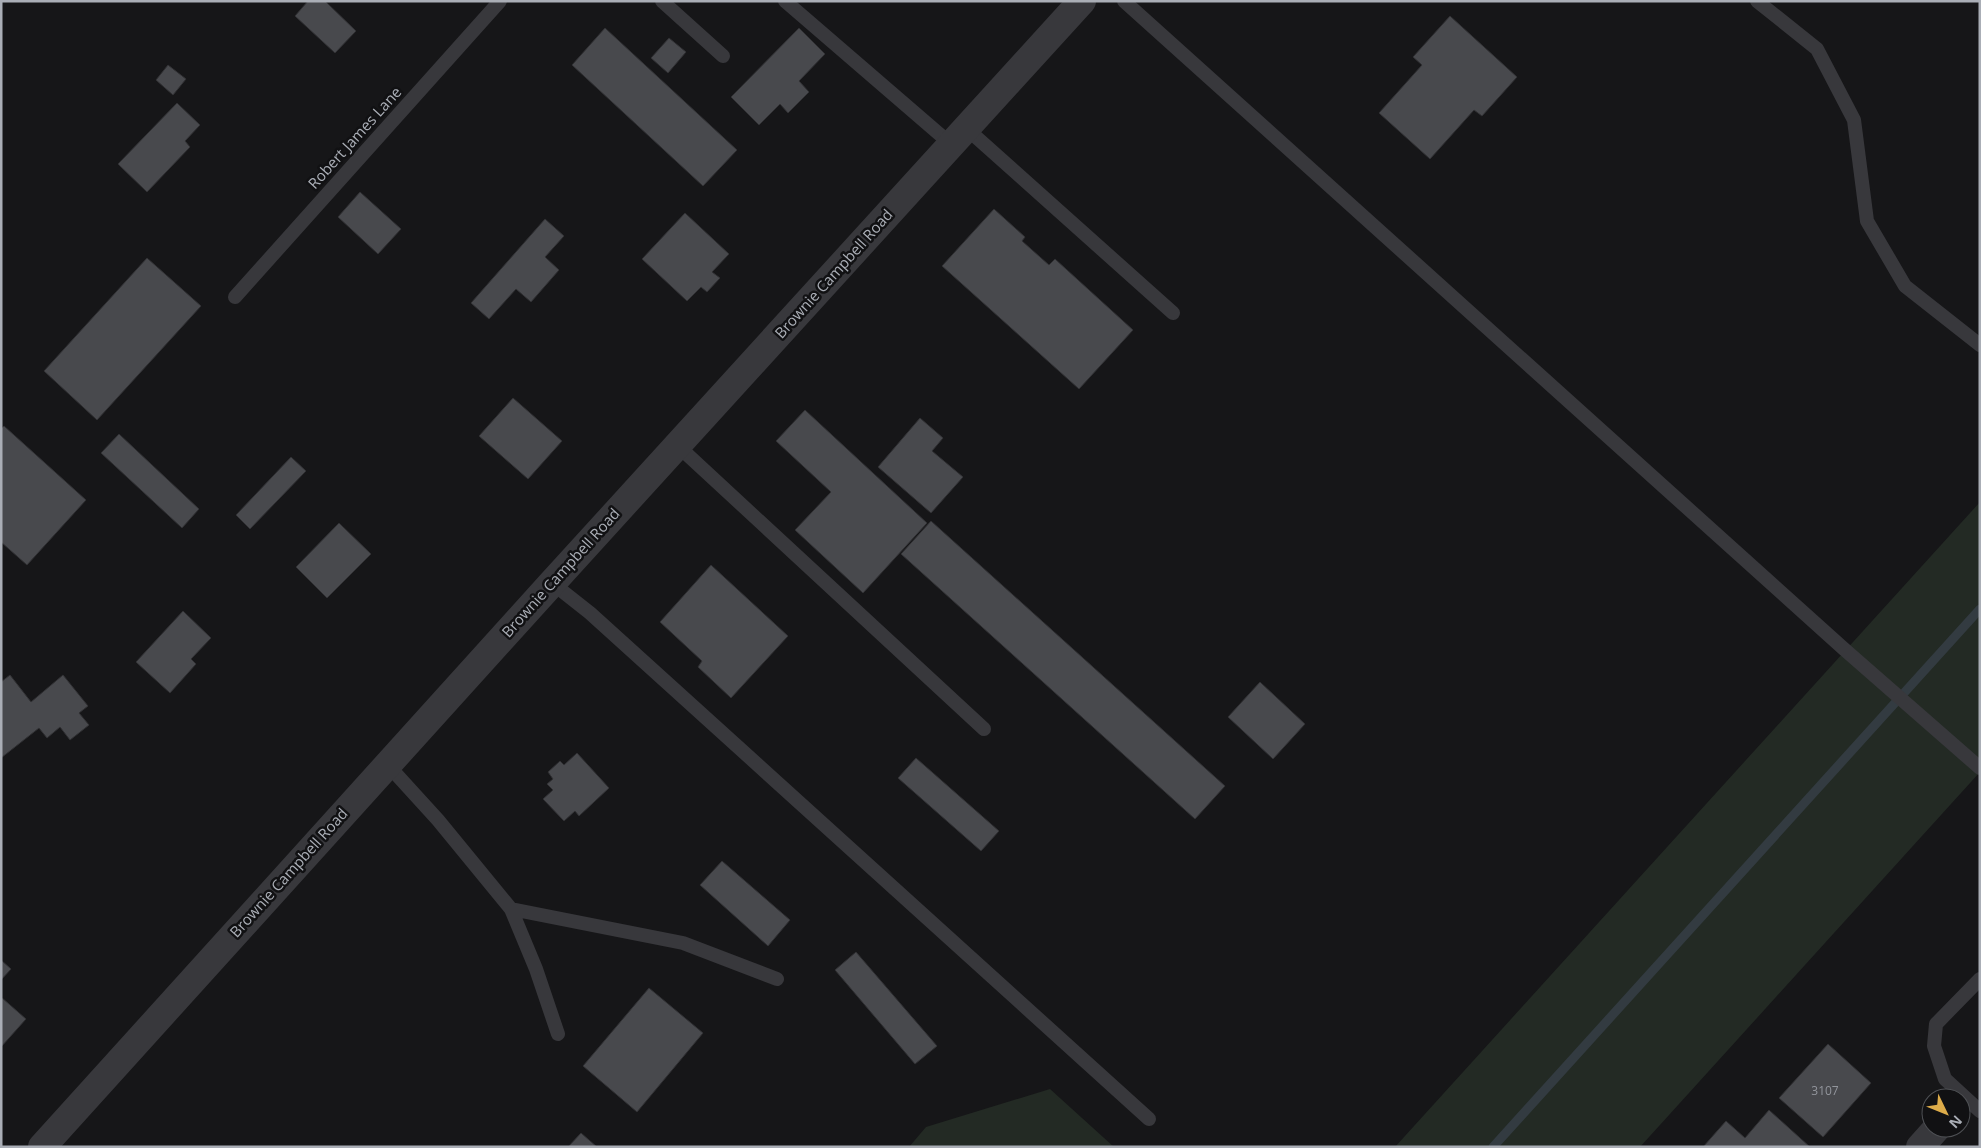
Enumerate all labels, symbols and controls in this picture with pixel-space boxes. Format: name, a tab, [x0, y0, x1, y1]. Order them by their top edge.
street label: Robert James Lane	[303, 82, 405, 193]
street label: Brownie Campbell Road	[770, 204, 897, 342]
street label: Brownie Campbell Road	[497, 503, 624, 641]
street label: Brownie Campbell Road	[225, 803, 352, 941]
house number: 3107	[1811, 1082, 1839, 1099]
north arrow	[1921, 1088, 1971, 1138]
text: N	[1945, 1112, 1967, 1133]

